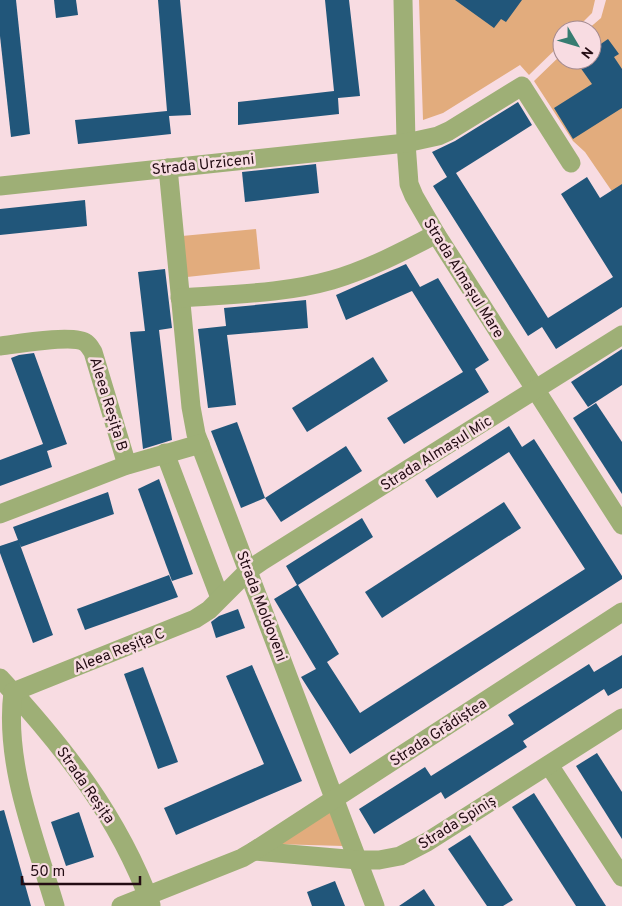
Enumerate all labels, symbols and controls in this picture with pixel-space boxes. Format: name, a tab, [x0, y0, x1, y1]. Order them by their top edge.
north arrow	[552, 20, 602, 70]
text: N	[576, 43, 596, 61]
street label: Strada Urziceni	[151, 151, 255, 180]
street label: Strada Almașul Mare	[418, 215, 507, 342]
street label: Aleea Reșița B	[84, 355, 131, 454]
street label: Strada Almașul Mic	[378, 412, 496, 496]
street label: Strada Moldoveni	[231, 549, 290, 664]
street label: Aleea Reșița C	[71, 624, 168, 678]
street label: Strada Grădiștea	[387, 695, 491, 772]
street label: Strada Reșița	[51, 744, 118, 828]
street label: Strada Spiniș	[415, 792, 500, 855]
scale bar	[22, 854, 140, 886]
text: 50 m	[30, 863, 65, 882]

